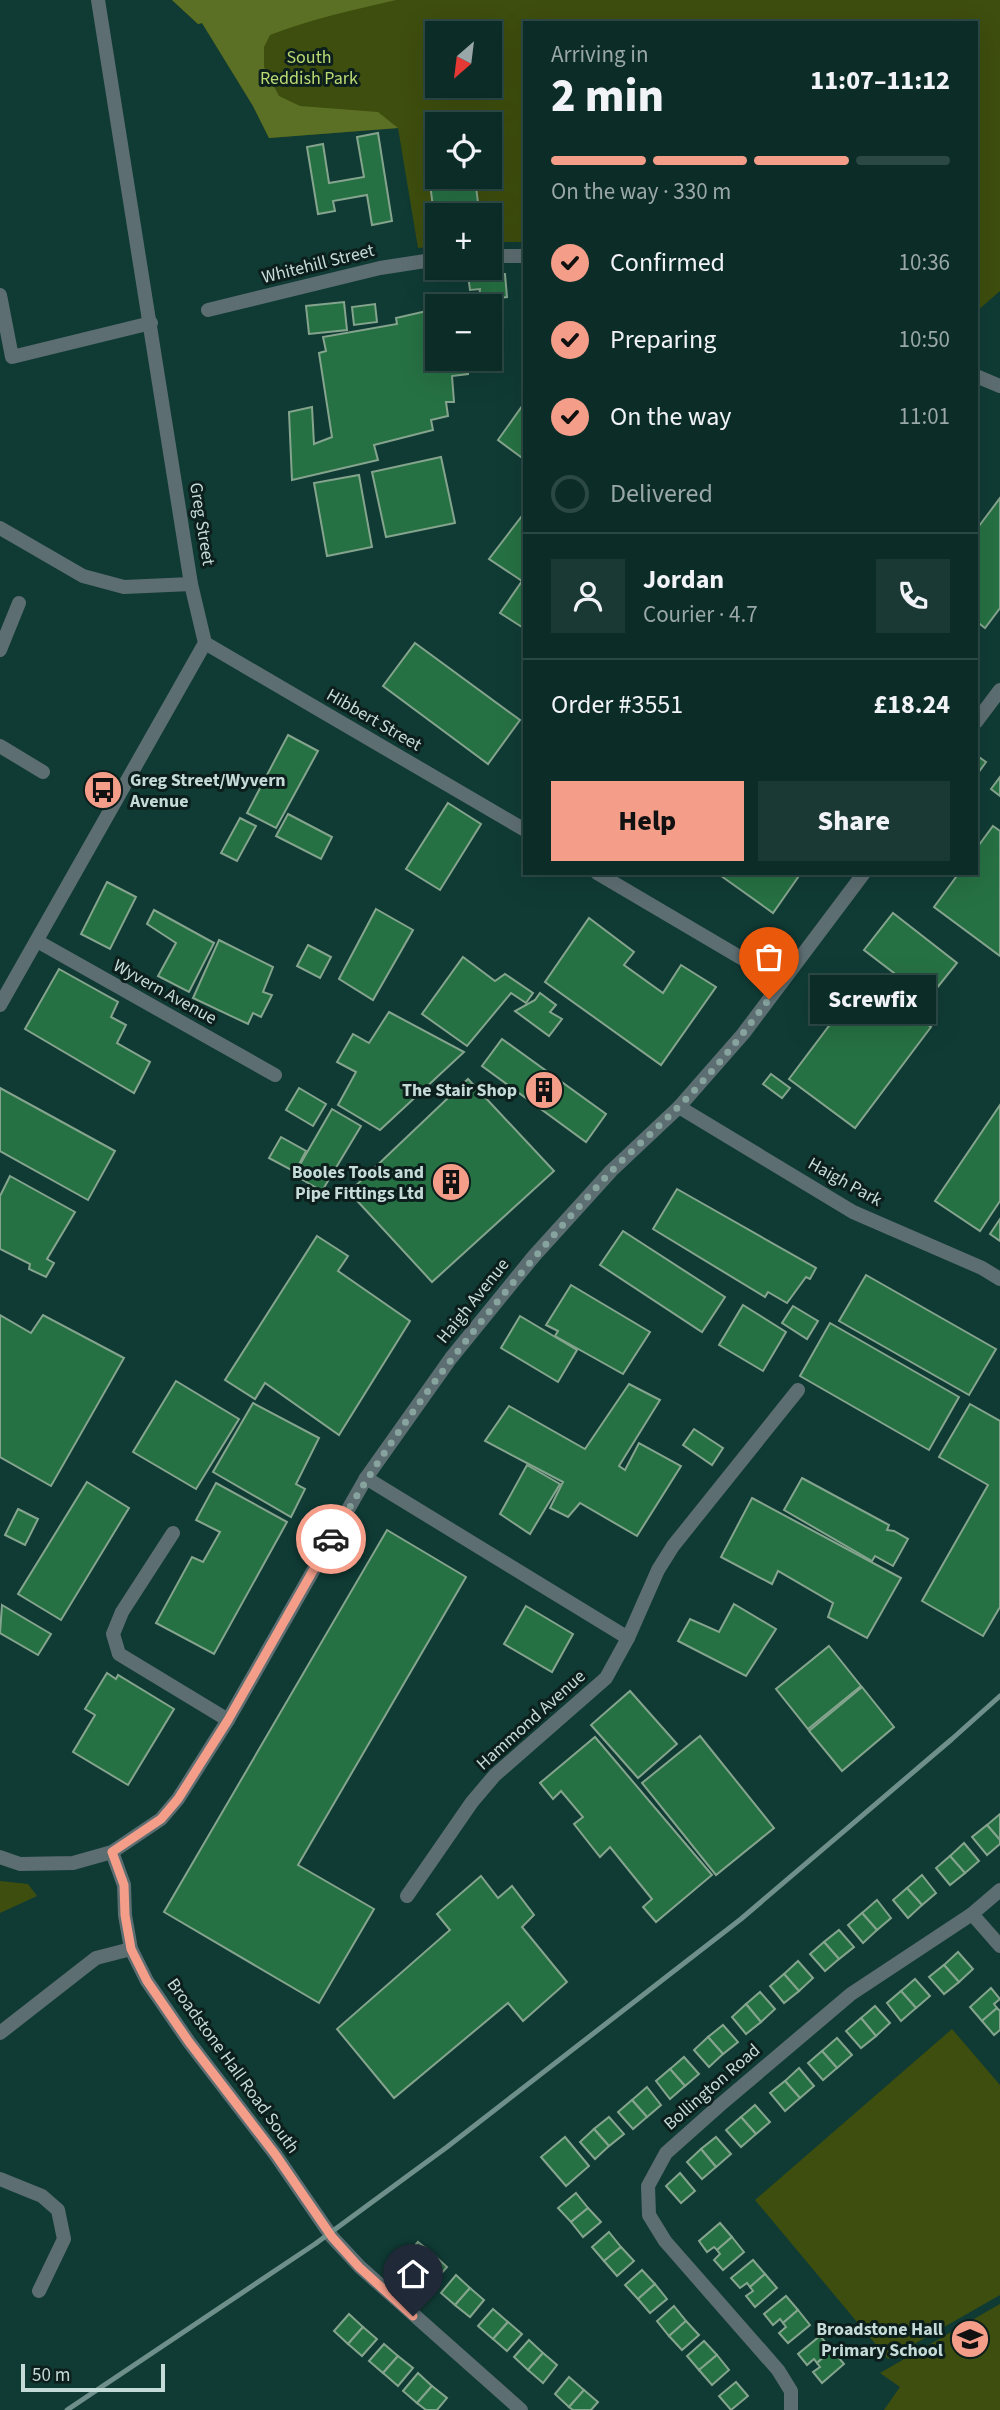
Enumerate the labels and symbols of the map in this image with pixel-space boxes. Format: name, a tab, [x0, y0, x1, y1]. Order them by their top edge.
north arrow	[425, 21, 502, 98]
park label: South Reddish Park	[260, 45, 358, 91]
street label: Whitehill Street	[259, 238, 377, 290]
street label: Greg Street	[183, 481, 221, 567]
street label: Hibbert Street	[322, 683, 426, 757]
place label: Greg Street/Wyvern Avenue	[129, 768, 286, 814]
bus stop icon: Greg Street/Wyvern Avenue	[82, 769, 124, 811]
pin	[739, 927, 799, 999]
street label: Wyvern Avenue	[109, 953, 221, 1031]
callout: Screwfix	[811, 974, 937, 1024]
building icon: The Stair Shop	[523, 1069, 565, 1111]
place label: The Stair Shop	[402, 1078, 517, 1103]
street label: Haigh Park	[803, 1151, 887, 1213]
place label: Booles Tools and Pipe Fittings Ltd	[292, 1160, 424, 1206]
building icon: Booles Tools and Pipe Fittings Ltd	[430, 1161, 472, 1203]
street label: Haigh Avenue	[431, 1253, 515, 1349]
courier	[296, 1504, 366, 1574]
street label: Hammond Avenue	[471, 1664, 591, 1776]
street label: Broadstone Hall Road South	[161, 1973, 305, 2159]
street label: Bollington Road	[658, 2038, 766, 2136]
pin	[383, 2244, 443, 2316]
place label: Broadstone Hall Primary School	[816, 2317, 943, 2363]
school or university icon: Broadstone Hall Primary School	[949, 2318, 991, 2360]
scale bar	[21, 2361, 164, 2393]

